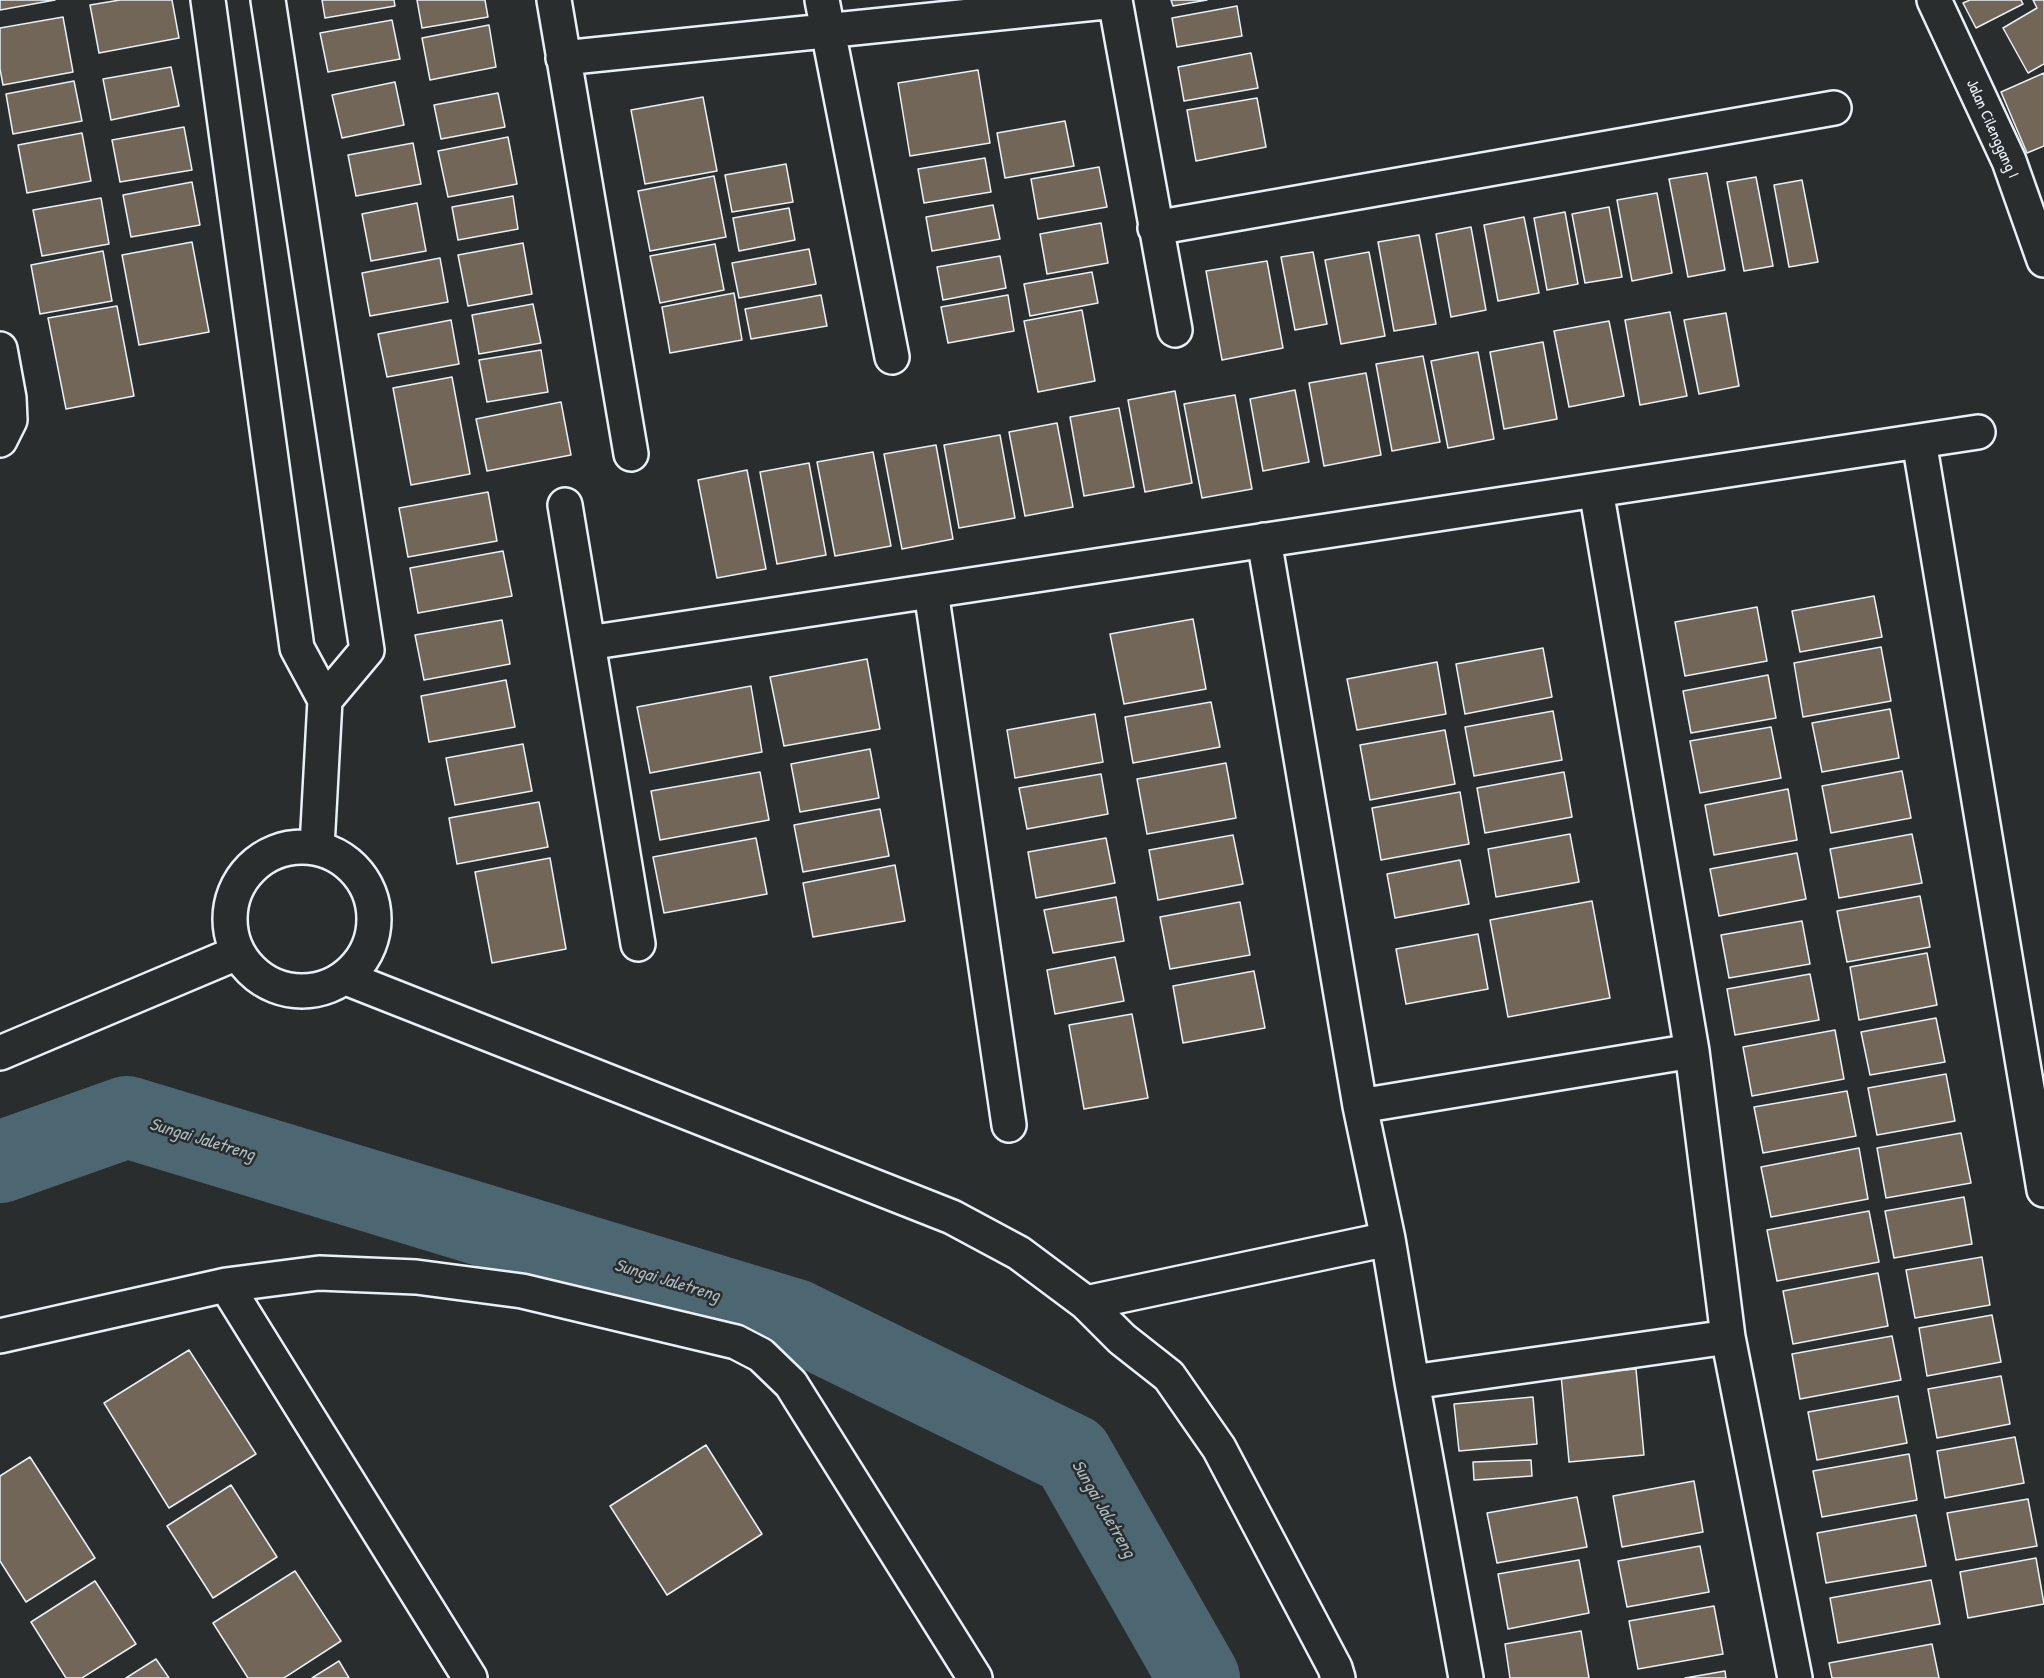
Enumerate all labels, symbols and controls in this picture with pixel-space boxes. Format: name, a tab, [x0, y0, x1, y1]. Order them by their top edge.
street label: Jalan Cilenggang I	[1962, 77, 2022, 181]
water label: Sungai Jaletreng	[147, 1114, 257, 1166]
water label: Sungai Jaletreng	[612, 1255, 722, 1307]
water label: Sungai Jaletreng	[1066, 1456, 1140, 1562]

